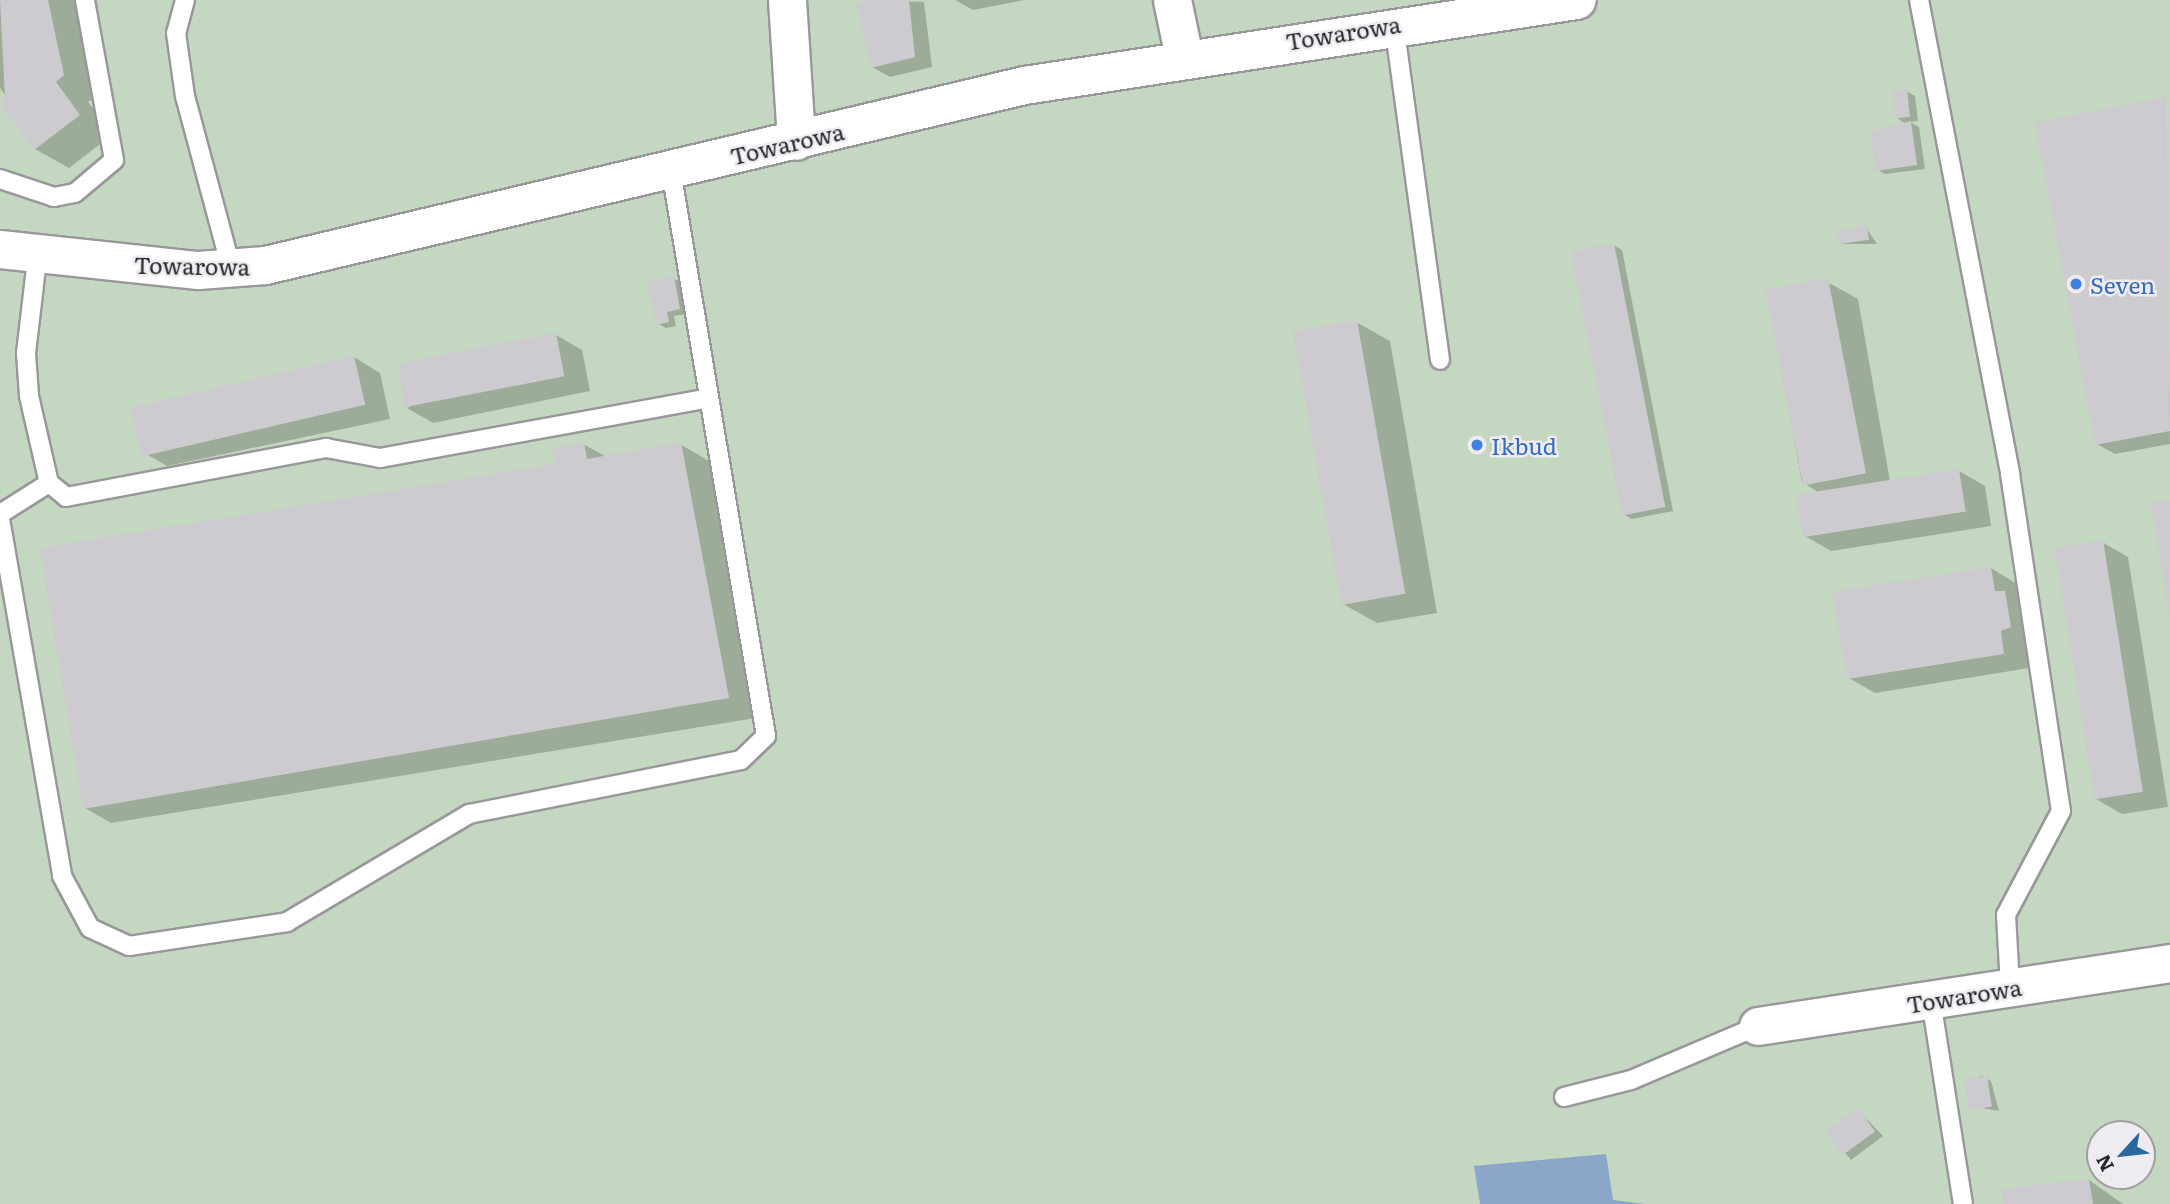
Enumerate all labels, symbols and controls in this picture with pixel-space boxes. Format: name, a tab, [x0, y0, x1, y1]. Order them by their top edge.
street label: Towarowa	[1283, 9, 1403, 55]
street label: Towarowa	[727, 116, 847, 170]
street label: Towarowa	[134, 250, 250, 280]
place label: Seven	[2090, 270, 2155, 298]
marker: Seven	[2068, 276, 2084, 292]
place label: Ikbud	[1491, 431, 1557, 459]
marker: Ikbud	[1469, 437, 1485, 453]
street label: Towarowa	[1904, 972, 2024, 1018]
north arrow	[2086, 1120, 2156, 1190]
text: N	[2088, 1150, 2120, 1177]

